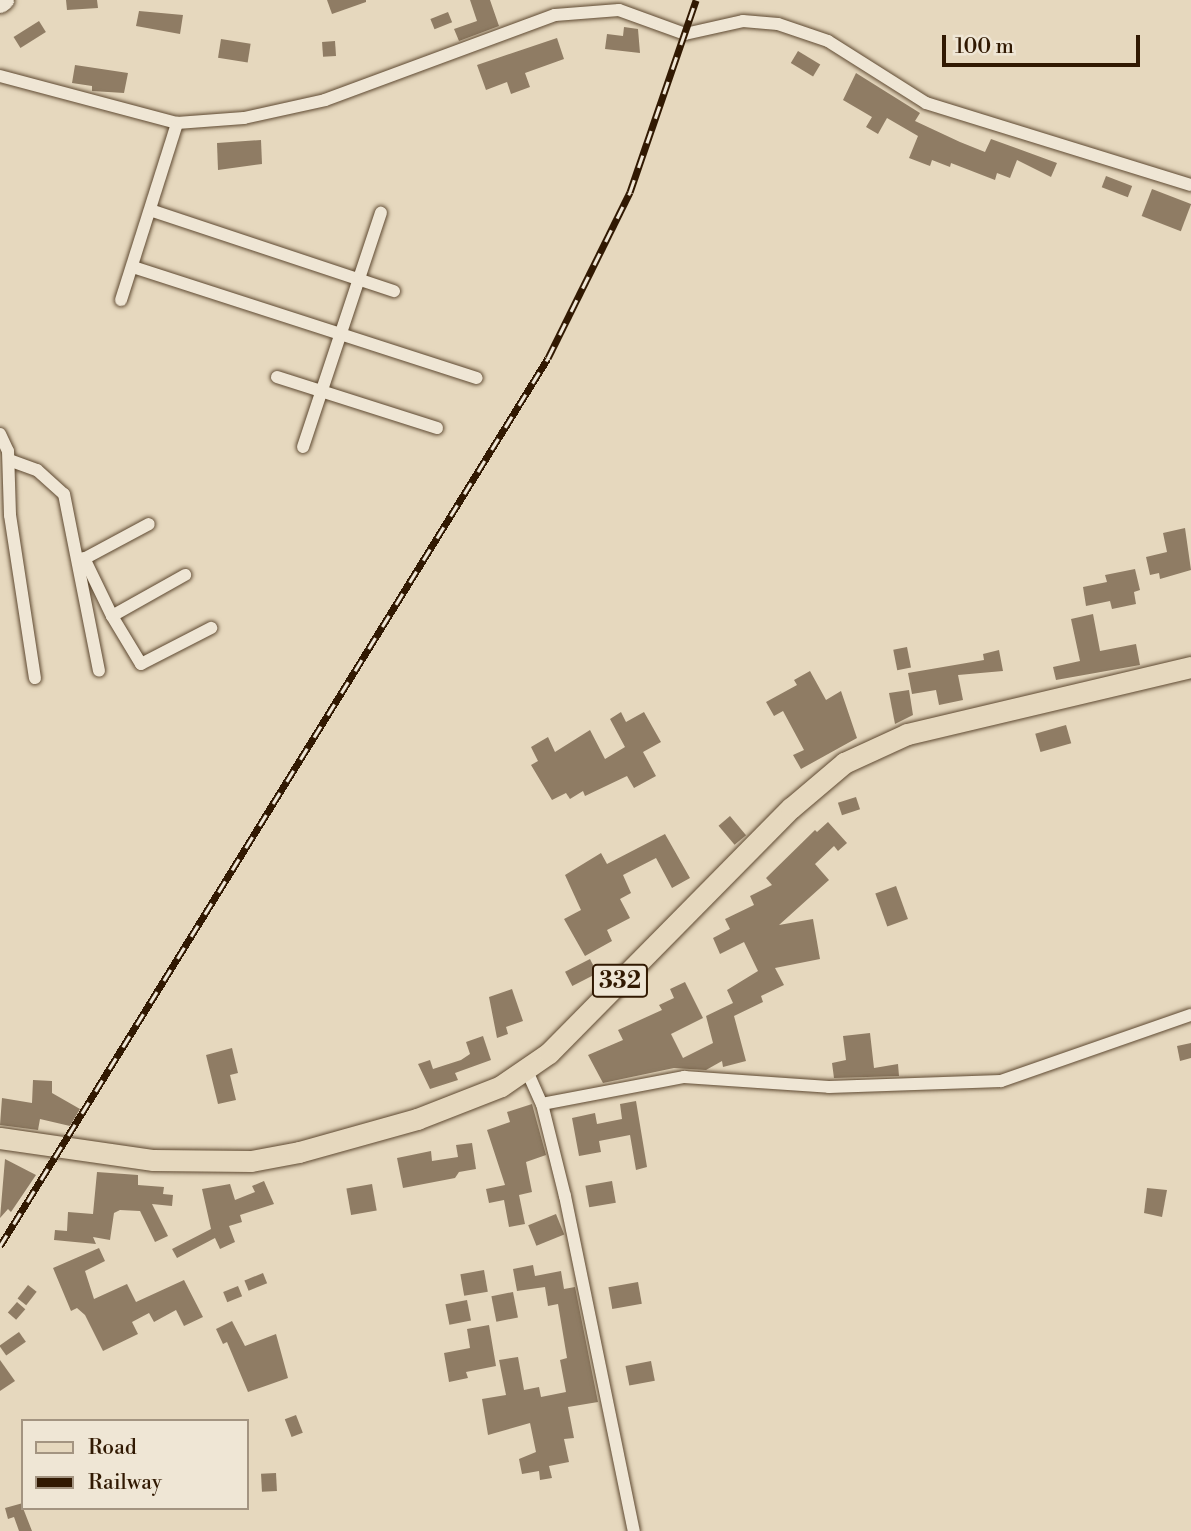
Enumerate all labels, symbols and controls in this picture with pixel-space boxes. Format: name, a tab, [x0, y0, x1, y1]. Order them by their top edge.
scale bar	[946, 21, 1144, 65]
text: 100 m	[955, 34, 1014, 60]
road number: 332	[590, 962, 650, 1000]
legend	[21, 1419, 248, 1510]
text: Road	[88, 1435, 137, 1461]
text: Railway	[88, 1470, 162, 1496]

